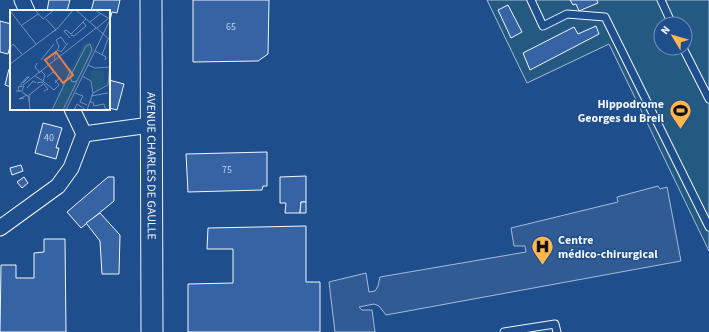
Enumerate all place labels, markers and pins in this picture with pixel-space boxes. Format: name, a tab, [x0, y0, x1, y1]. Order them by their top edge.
place label: Hippodrome Georges du Breil	[578, 96, 665, 127]
sports icon: Hippodrome Georges du Breil	[667, 98, 693, 131]
place label: Centre médico-chirurgical	[558, 232, 658, 263]
hospital icon: Centre médico-chirurgical	[529, 234, 555, 267]

